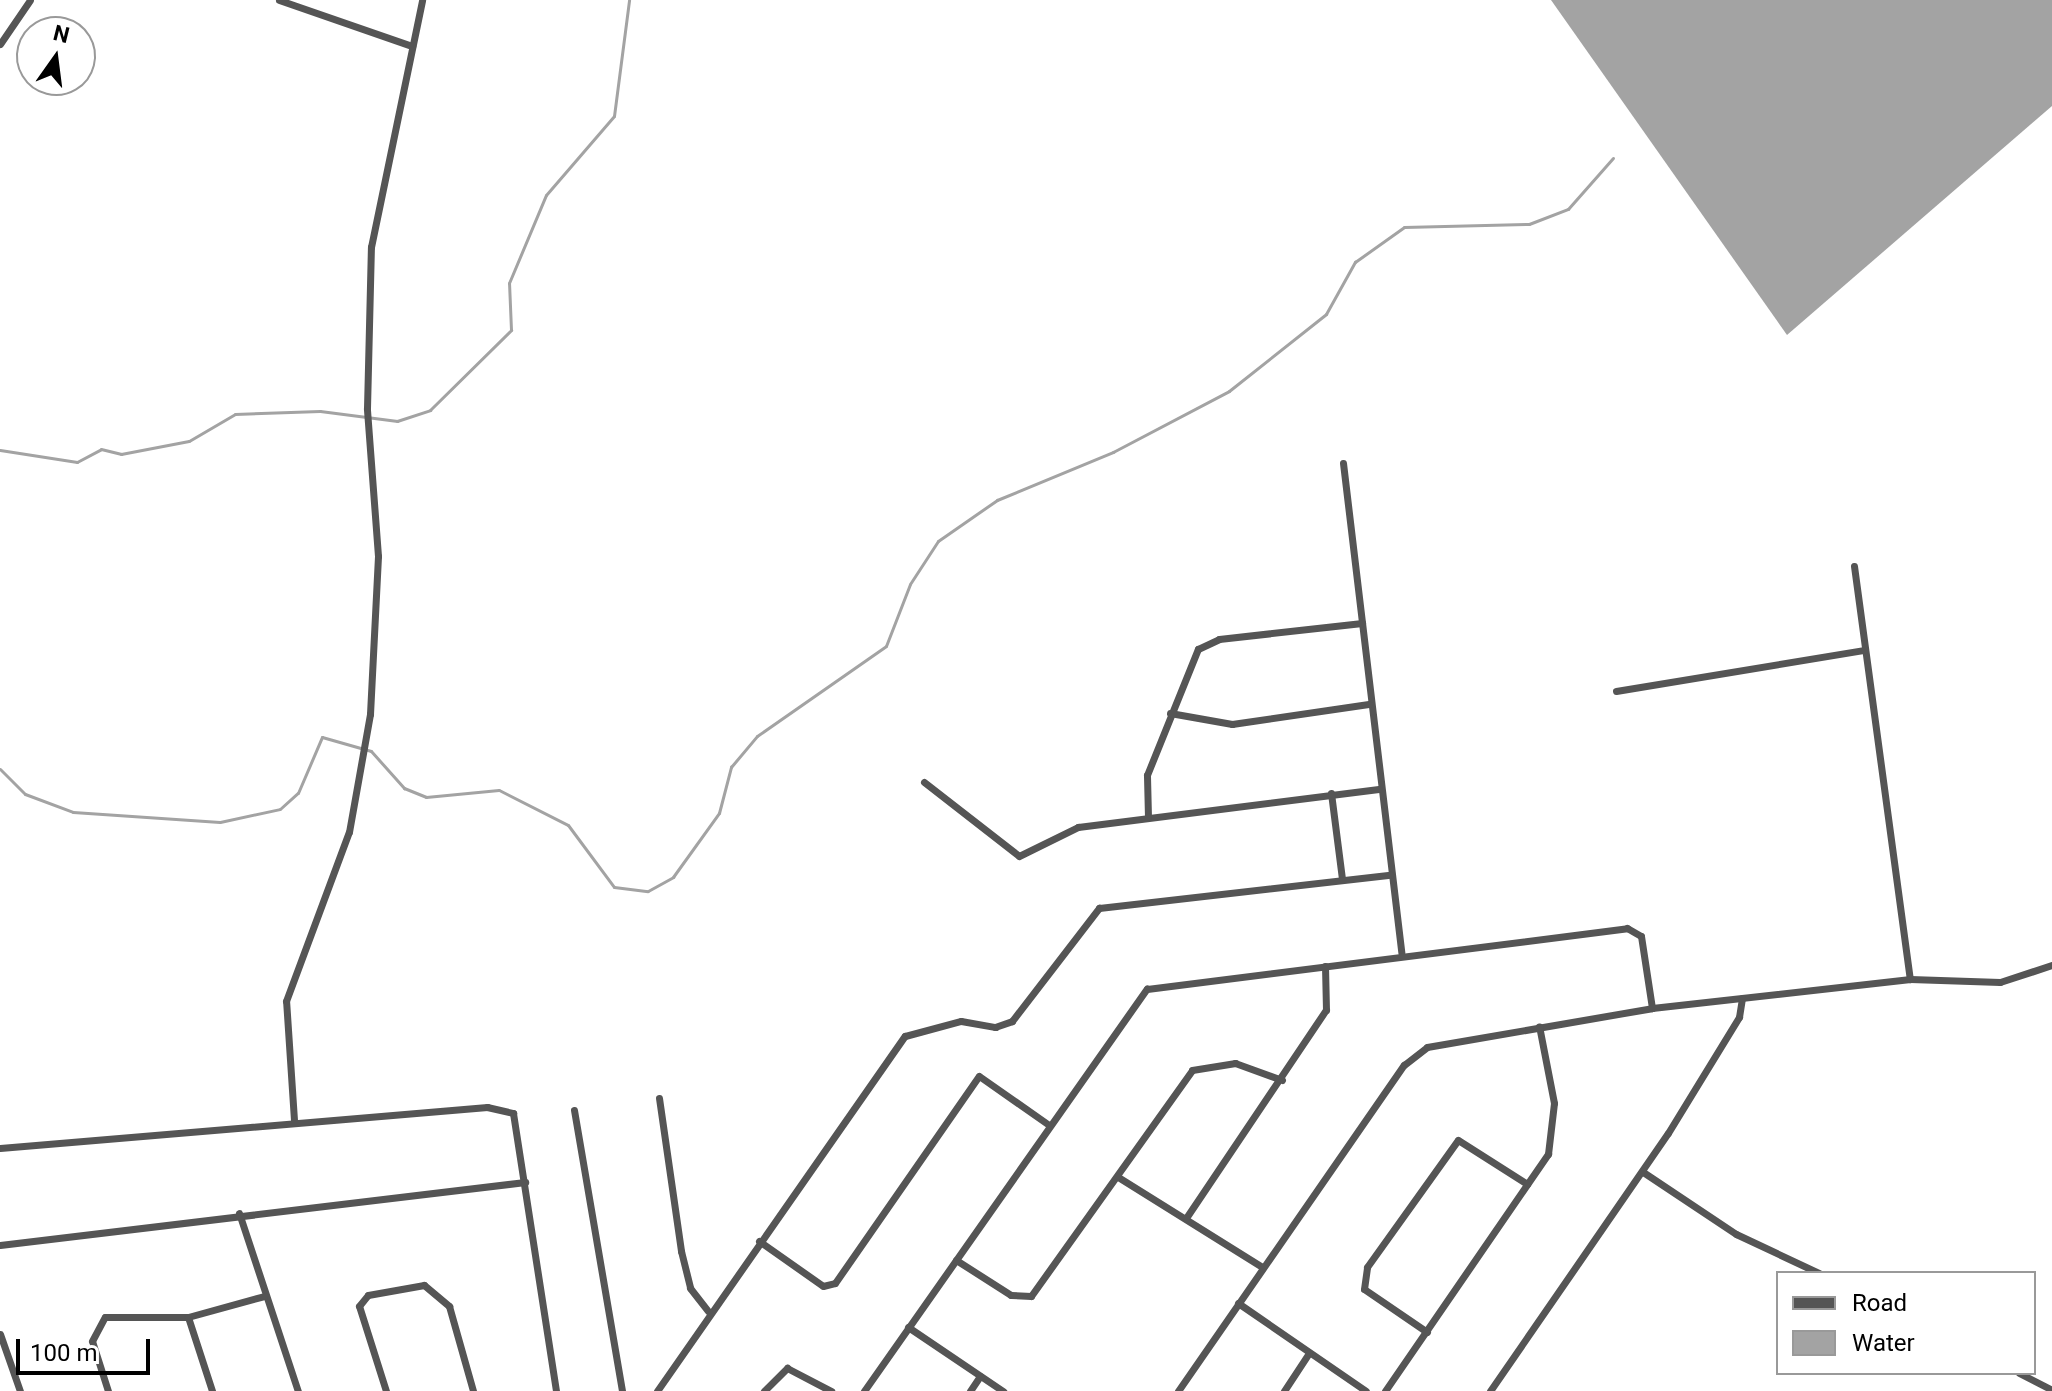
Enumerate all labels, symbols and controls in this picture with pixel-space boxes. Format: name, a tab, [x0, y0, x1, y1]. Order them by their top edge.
north arrow	[16, 16, 96, 96]
text: N	[51, 20, 72, 48]
legend	[1776, 1271, 2036, 1375]
text: Road	[1852, 1289, 1907, 1317]
scale bar	[20, 1323, 154, 1373]
text: Water	[1852, 1329, 1915, 1357]
text: 100 m	[30, 1339, 97, 1367]

